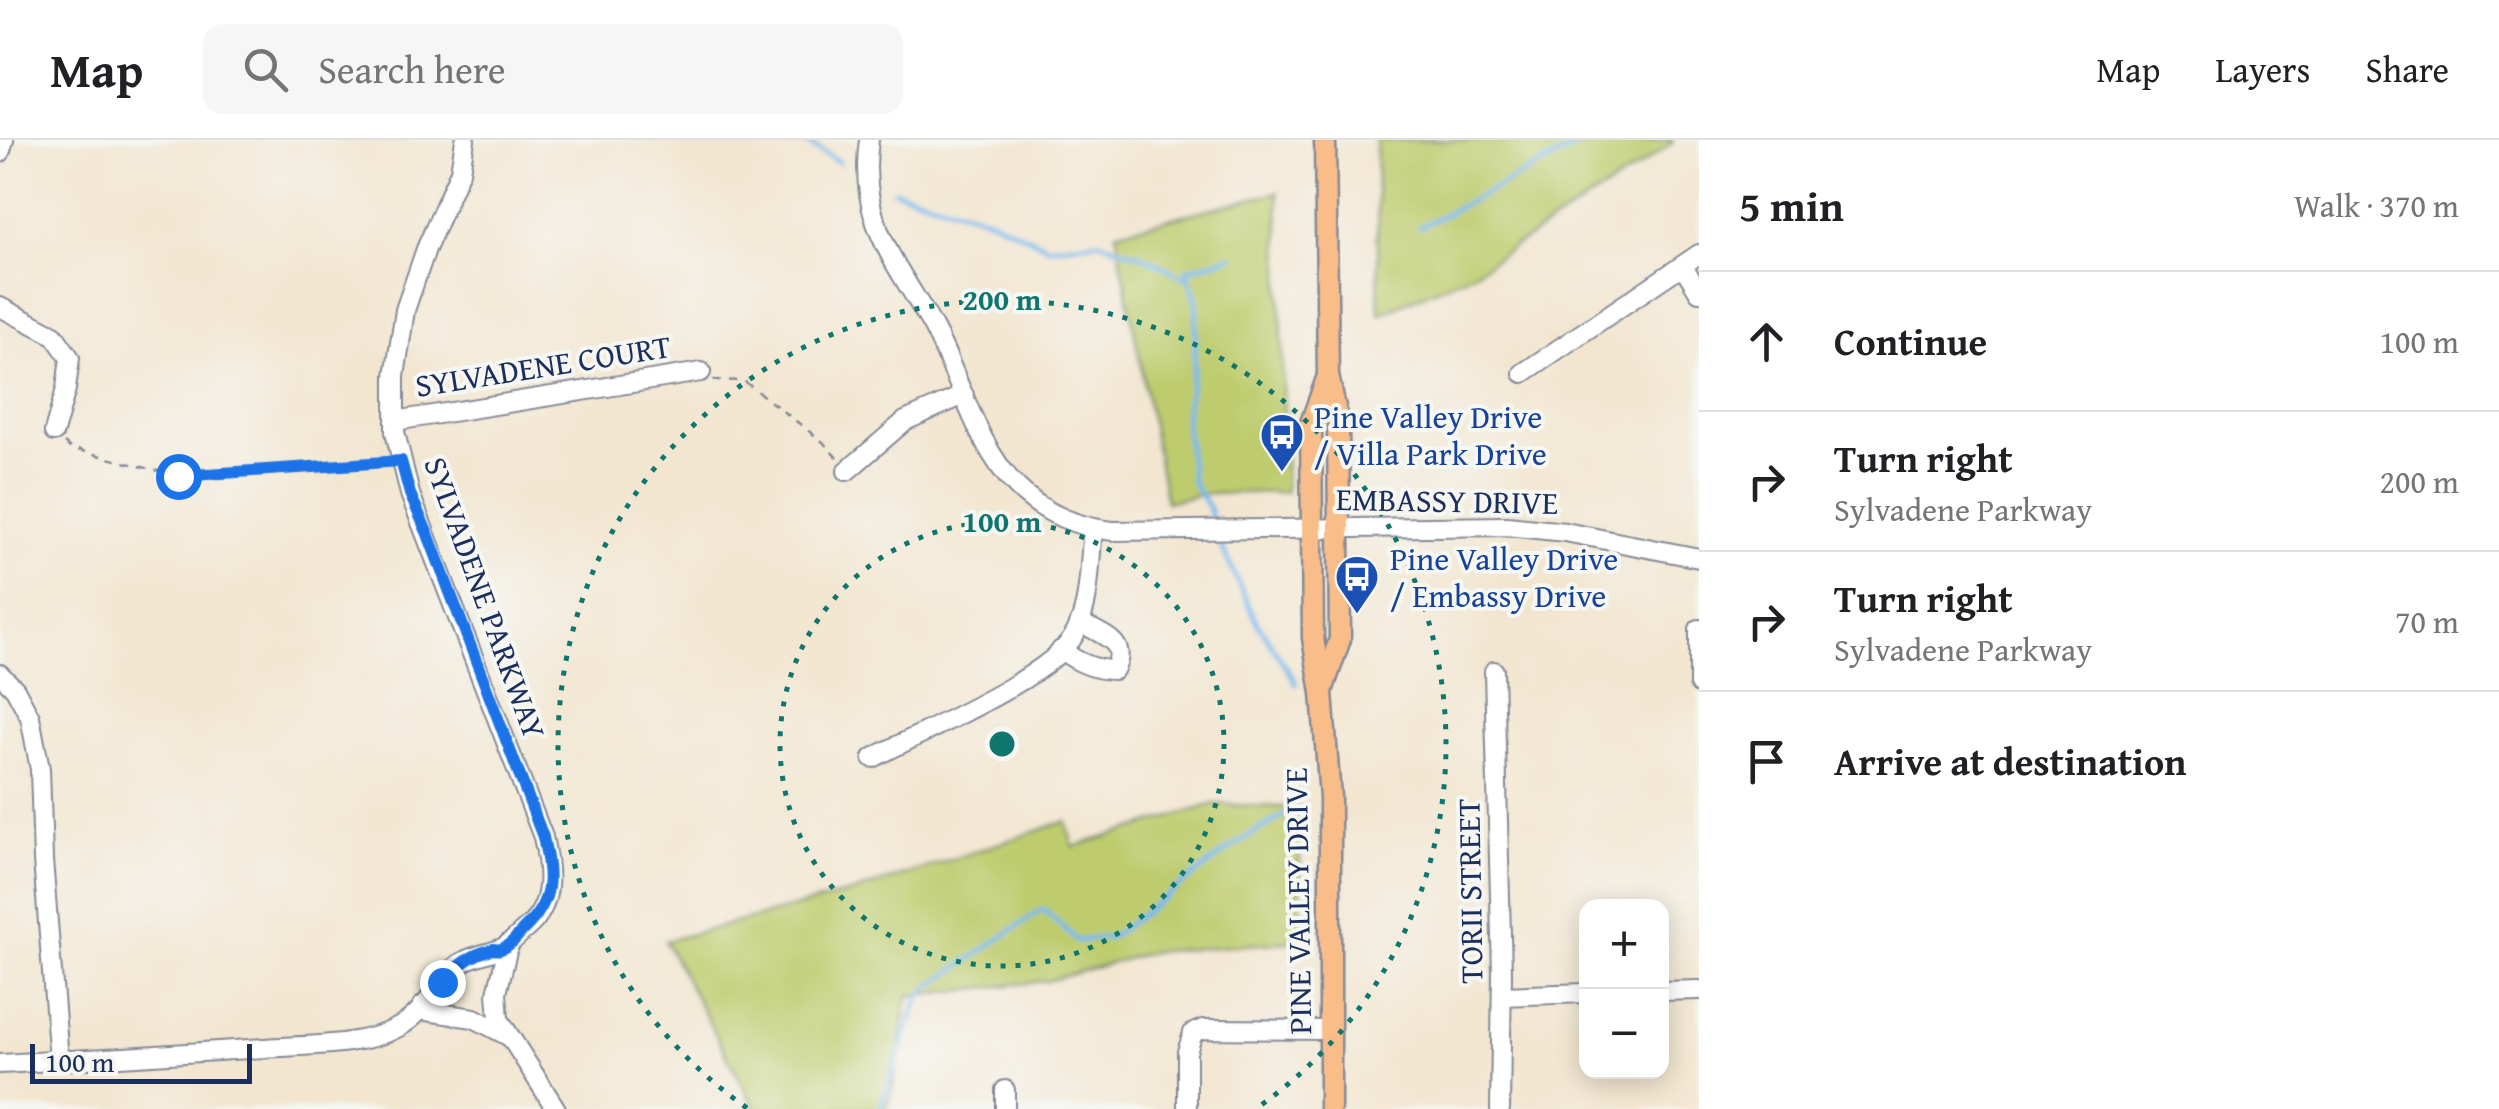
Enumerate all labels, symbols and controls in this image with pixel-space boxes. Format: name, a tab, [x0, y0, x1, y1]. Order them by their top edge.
search box	[203, 24, 903, 114]
text: Map	[50, 34, 143, 105]
text: Search here	[318, 41, 506, 97]
icon: search	[238, 42, 293, 97]
text: Map	[2096, 44, 2160, 95]
text: Layers	[2215, 44, 2310, 95]
text: Share	[2365, 44, 2449, 95]
text: 5 min	[1739, 175, 1844, 236]
text: Walk · 370 m	[2294, 182, 2459, 229]
text: 200 m	[963, 277, 1042, 321]
text: Continue	[1834, 313, 1987, 369]
icon: ahead	[1739, 314, 1794, 369]
text: 100 m	[2380, 318, 2459, 365]
street label: SYLVADENE COURT	[412, 322, 674, 409]
place label: Pine Valley Drive / Villa Park Drive	[1314, 393, 1547, 477]
bus stop icon: Pine Valley Drive / Villa Park Drive	[1259, 412, 1305, 473]
text: Turn right	[1834, 430, 2013, 486]
street label: SYLVADENE PARKWAY	[413, 450, 558, 746]
route start	[156, 454, 202, 500]
icon: right	[1739, 454, 1794, 509]
text: 200 m	[2380, 458, 2459, 505]
street label: EMBASSY DRIVE	[1335, 475, 1559, 526]
text: Sylvadene Parkway	[1834, 486, 2092, 533]
text: 100 m	[963, 499, 1042, 543]
place label: Pine Valley Drive / Embassy Drive	[1390, 535, 1618, 619]
bus stop icon: Pine Valley Drive / Embassy Drive	[1334, 554, 1380, 615]
text: Turn right	[1834, 570, 2013, 626]
icon: right	[1739, 594, 1794, 649]
text: 70 m	[2395, 598, 2459, 645]
text: Sylvadene Parkway	[1834, 626, 2092, 673]
centre of rings	[984, 726, 1020, 762]
text: Arrive at destination	[1834, 733, 2187, 789]
icon: arrive	[1739, 734, 1794, 789]
street label: PINE VALLEY DRIVE	[1272, 767, 1323, 1035]
street label: TORII STREET	[1444, 798, 1495, 984]
map controls	[1579, 899, 1669, 1079]
button: +	[1579, 899, 1669, 989]
route end	[420, 960, 466, 1006]
button: −	[1579, 989, 1669, 1079]
scale bar	[30, 1039, 252, 1084]
text: 100 m	[45, 1041, 114, 1082]

